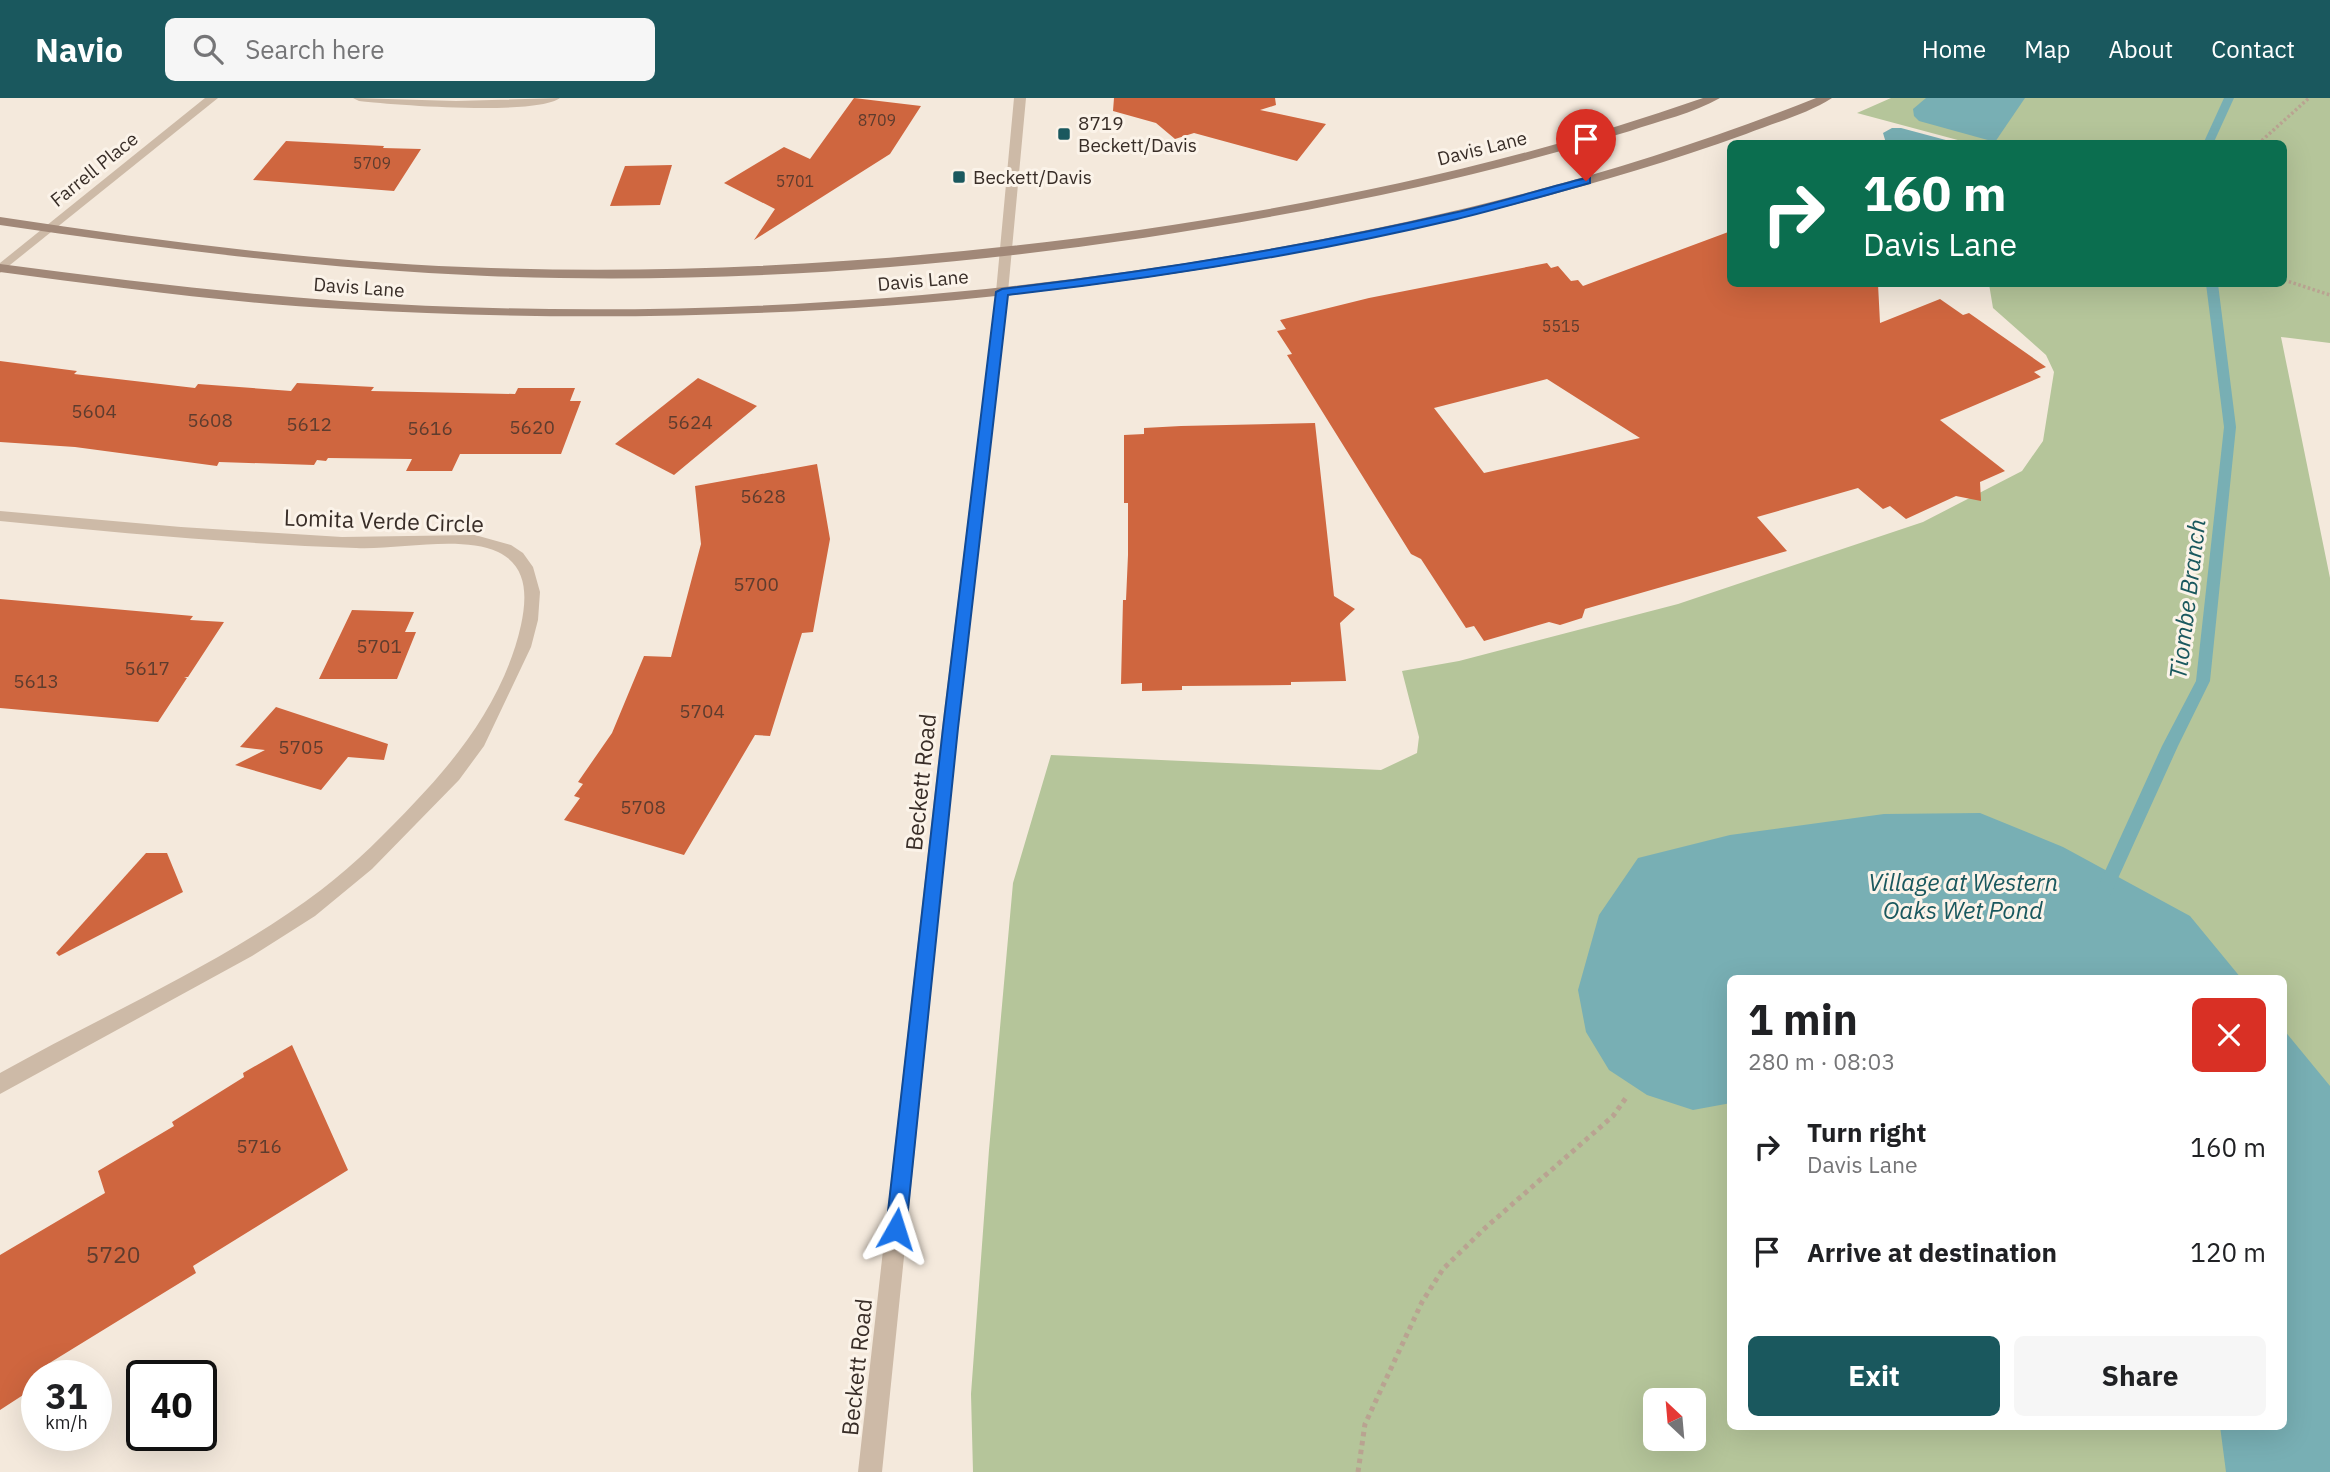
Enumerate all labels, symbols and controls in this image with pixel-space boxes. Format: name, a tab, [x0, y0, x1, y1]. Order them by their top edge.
search box	[165, 18, 655, 81]
text: Navio	[35, 28, 123, 71]
icon: search	[189, 30, 227, 68]
text: Search here	[245, 32, 385, 66]
text: Home	[1922, 33, 1986, 65]
text: Map	[2024, 33, 2070, 65]
text: About	[2108, 33, 2173, 65]
text: Contact	[2211, 33, 2295, 65]
pin	[1556, 109, 1616, 181]
house number: 8709	[858, 110, 896, 130]
place label: 8719 Beckett/Davis	[1078, 111, 1197, 157]
icon: arrive	[1567, 120, 1605, 158]
street label: Davis Lane	[1435, 125, 1529, 171]
street label: Farrell Place	[45, 126, 143, 212]
marker: 8719 Beckett/Davis	[1056, 126, 1072, 142]
house number: 5709	[353, 153, 391, 173]
text: 160 m	[1863, 161, 2007, 224]
place label: Beckett/Davis	[973, 165, 1092, 189]
icon: right	[1748, 168, 1839, 259]
marker: Beckett/Davis	[951, 169, 967, 185]
house number: 5701	[776, 171, 814, 191]
text: Davis Lane	[1863, 223, 2017, 265]
street label: Davis Lane	[876, 264, 970, 296]
street label: Davis Lane	[313, 272, 405, 302]
house number: 5515	[1542, 316, 1580, 336]
house number: 5604	[71, 399, 117, 423]
house number: 5608	[187, 408, 233, 432]
house number: 5624	[667, 410, 713, 434]
house number: 5612	[286, 412, 332, 436]
house number: 5620	[509, 415, 555, 439]
house number: 5616	[407, 416, 453, 440]
house number: 5628	[740, 484, 786, 508]
street label: Lomita Verde Circle	[283, 502, 485, 538]
water label: Tiombe Branch	[2161, 517, 2213, 681]
house number: 5700	[733, 572, 779, 596]
house number: 5701	[356, 634, 402, 658]
house number: 5617	[124, 656, 170, 680]
house number: 5613	[13, 669, 59, 693]
house number: 5704	[679, 699, 725, 723]
street label: Beckett Road	[898, 712, 942, 852]
house number: 5705	[278, 735, 324, 759]
house number: 5708	[620, 795, 666, 819]
water label: Village at Western Oaks Wet Pond	[1868, 866, 2058, 926]
text: 1 min	[1748, 992, 1858, 1047]
button: close	[2192, 998, 2266, 1072]
text: 280 m · 08:03	[1748, 1046, 1895, 1076]
text: Turn right	[1807, 1115, 1926, 1149]
icon: right	[1748, 1128, 1786, 1166]
text: 160 m	[2190, 1130, 2266, 1164]
house number: 5716	[236, 1134, 282, 1158]
text: Davis Lane	[1807, 1149, 1918, 1179]
position arrow	[859, 1192, 933, 1266]
icon: arrive	[1748, 1233, 1786, 1271]
text: Arrive at destination	[1807, 1235, 2057, 1269]
text: 120 m	[2190, 1235, 2266, 1269]
house number: 5720	[85, 1239, 141, 1269]
street label: Beckett Road	[834, 1297, 878, 1437]
button: Exit	[1748, 1336, 2000, 1416]
button: Share	[2014, 1336, 2266, 1416]
speed limit sign: 40	[126, 1360, 217, 1451]
text: 31	[45, 1373, 88, 1419]
north arrow	[1643, 1388, 1706, 1451]
map controls	[1643, 1388, 1706, 1451]
text: km/h	[45, 1411, 88, 1434]

